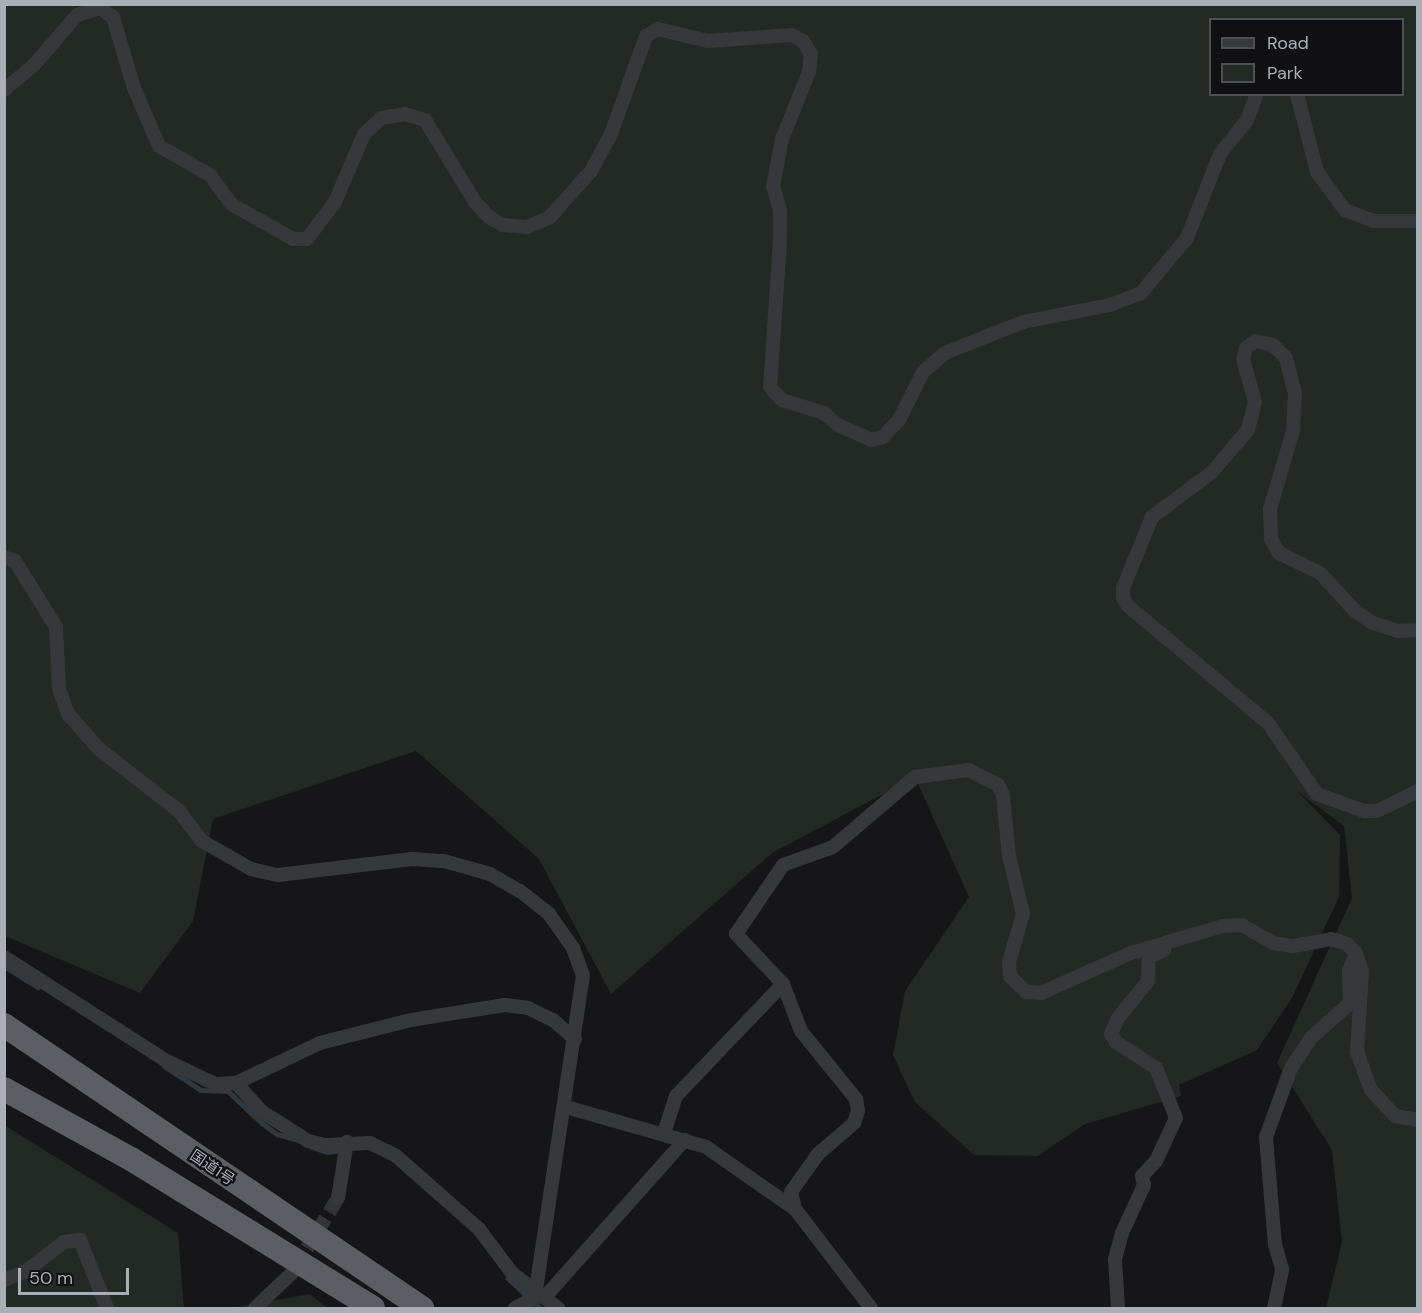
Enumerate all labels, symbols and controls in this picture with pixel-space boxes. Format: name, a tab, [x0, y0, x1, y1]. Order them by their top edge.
legend	[1209, 18, 1404, 96]
text: Road	[1267, 31, 1309, 55]
text: Park	[1267, 61, 1303, 85]
street label: 国道1号	[186, 1147, 238, 1189]
scale bar	[21, 1256, 132, 1294]
text: 50 m	[29, 1266, 73, 1290]

